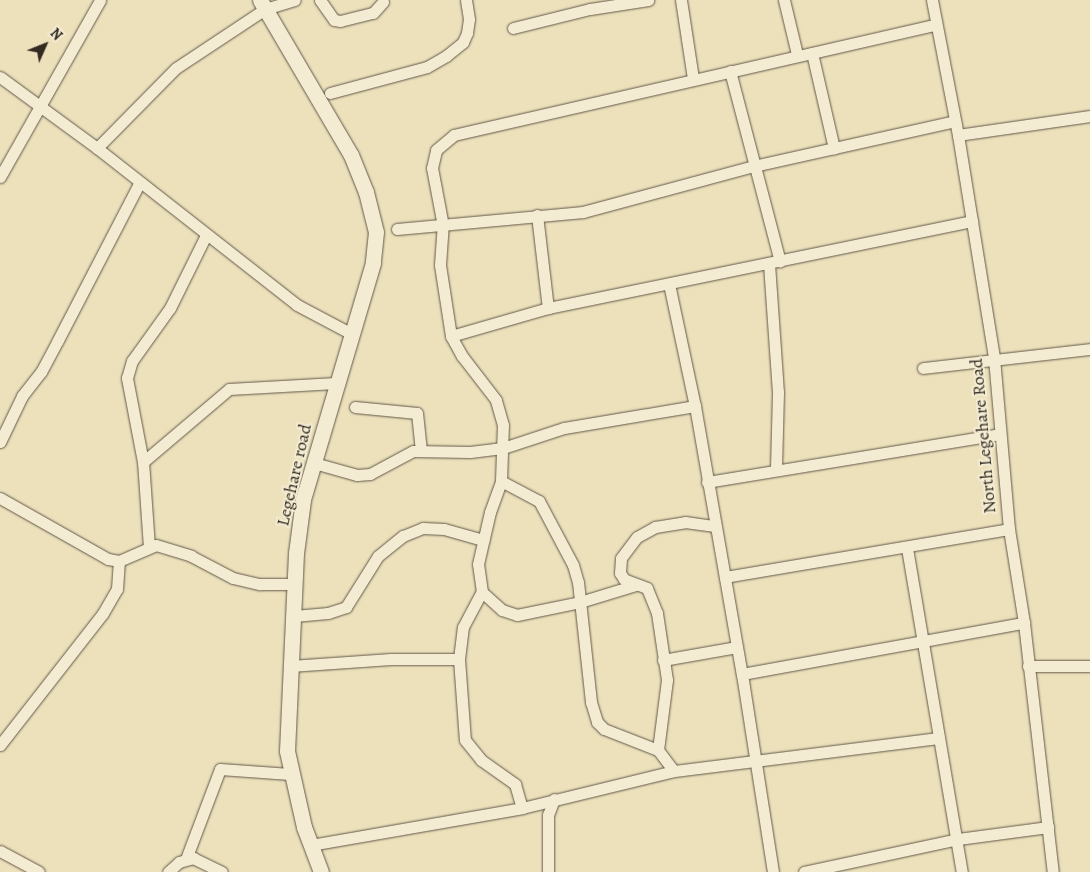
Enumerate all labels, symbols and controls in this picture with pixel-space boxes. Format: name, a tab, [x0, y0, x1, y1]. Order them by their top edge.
north arrow	[20, 20, 70, 70]
text: N	[46, 24, 67, 44]
street label: North Legehare Road	[965, 358, 1001, 514]
street label: Legehare road	[272, 422, 316, 528]

